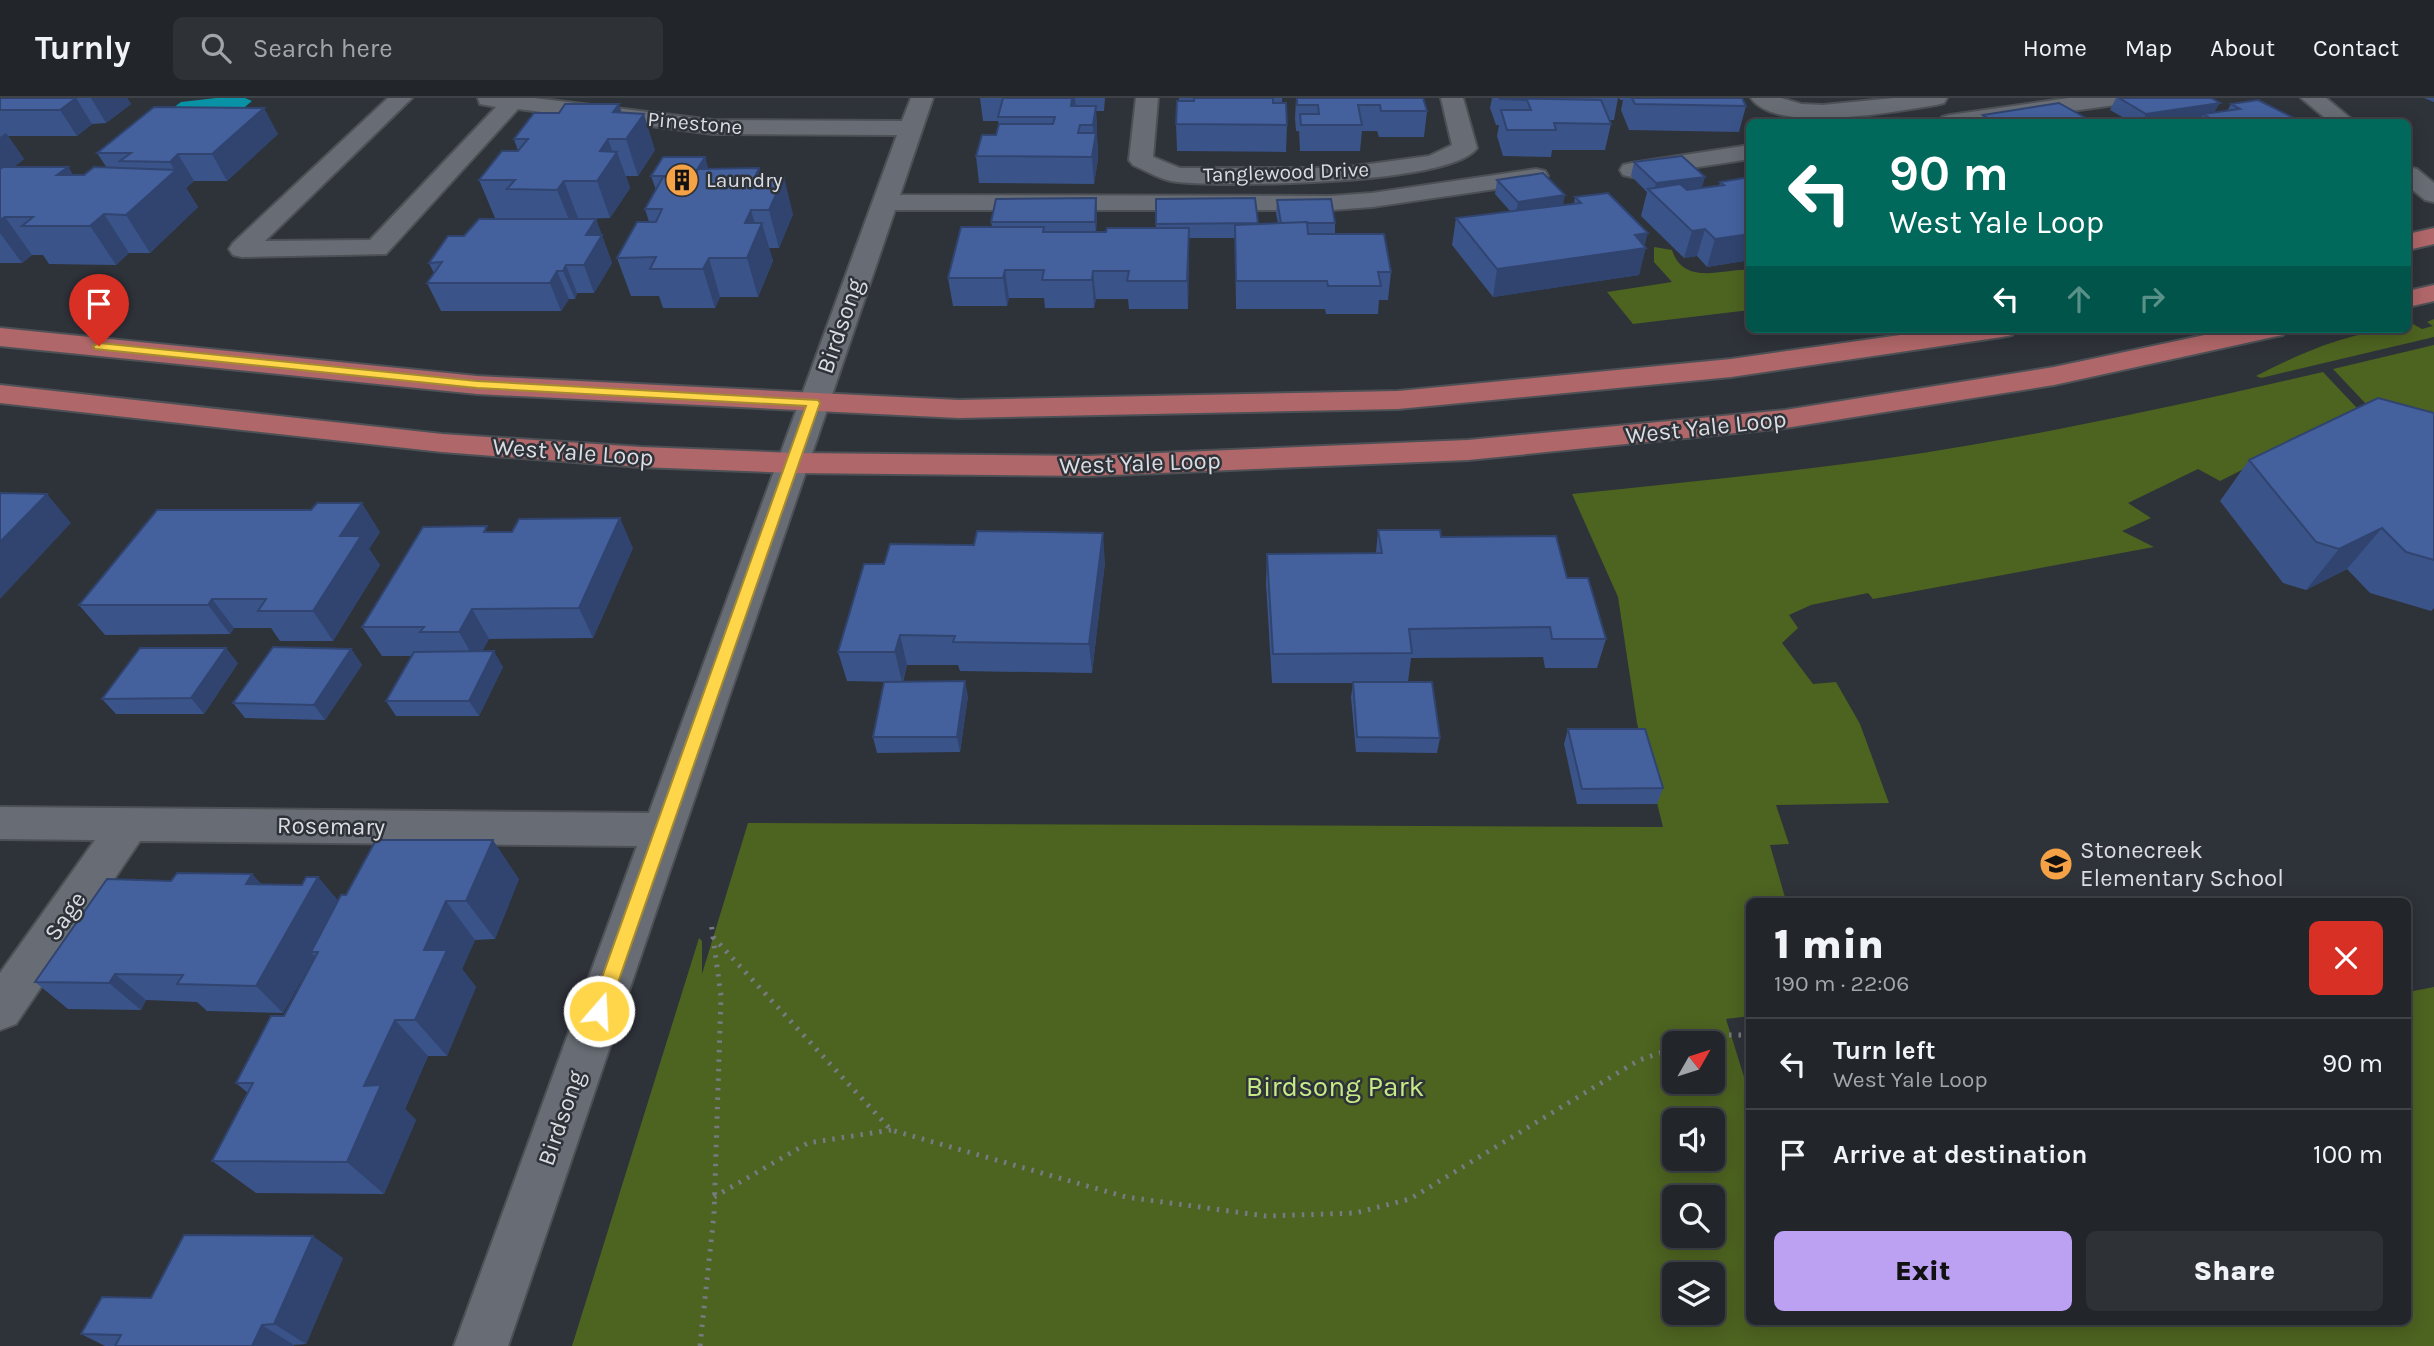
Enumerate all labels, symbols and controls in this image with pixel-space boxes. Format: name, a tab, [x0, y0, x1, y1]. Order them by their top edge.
search box	[173, 17, 663, 80]
text: Turnly	[35, 29, 131, 67]
icon: search	[197, 29, 235, 67]
text: Search here	[253, 33, 393, 64]
text: Home	[2023, 34, 2087, 62]
text: Map	[2125, 34, 2172, 62]
text: About	[2210, 34, 2275, 62]
text: Contact	[2313, 34, 2399, 62]
street label: Pinestone	[647, 107, 743, 139]
text: 90 m	[1889, 145, 2009, 202]
icon: left	[1774, 147, 1865, 238]
street label: Tanglewood Drive	[1203, 157, 1369, 187]
building icon: Laundry	[663, 161, 701, 199]
place label: Laundry	[706, 168, 783, 192]
text: West Yale Loop	[1889, 204, 2104, 241]
pin	[69, 274, 129, 346]
street label: Birdsong	[811, 274, 869, 377]
icon: left	[1987, 280, 2025, 318]
icon: ahead	[2060, 280, 2098, 318]
icon: right	[2133, 280, 2171, 318]
icon: arrive	[80, 285, 118, 323]
street label: West Yale Loop	[1624, 405, 1788, 449]
street label: West Yale Loop	[491, 432, 655, 472]
street label: West Yale Loop	[1059, 446, 1221, 480]
street label: Rosemary	[277, 811, 385, 841]
place label: Stonecreek Elementary School	[2080, 836, 2284, 892]
school or university icon: Stonecreek Elementary School	[2037, 845, 2075, 883]
street label: Sage	[38, 886, 92, 946]
text: 1 min	[1774, 919, 1884, 969]
button: close	[2309, 921, 2383, 995]
text: 190 m · 22:06	[1774, 970, 1909, 997]
position arrow	[562, 974, 636, 1048]
north arrow	[1662, 1031, 1726, 1094]
map controls	[1662, 1031, 1725, 1325]
text: Turn left	[1833, 1035, 1935, 1066]
icon: left	[1774, 1045, 1812, 1083]
text: 90 m	[2322, 1048, 2383, 1079]
street label: Birdsong	[532, 1066, 590, 1169]
text: West Yale Loop	[1833, 1066, 1988, 1093]
park label: Birdsong Park	[1246, 1070, 1424, 1103]
button: sound	[1662, 1108, 1725, 1171]
icon: arrive	[1774, 1136, 1812, 1174]
text: Arrive at destination	[1833, 1139, 2087, 1170]
text: 100 m	[2313, 1139, 2383, 1170]
button: search	[1662, 1185, 1725, 1248]
button: Exit	[1774, 1231, 2072, 1311]
button: Share	[2086, 1231, 2383, 1311]
button: layers	[1662, 1262, 1725, 1325]

